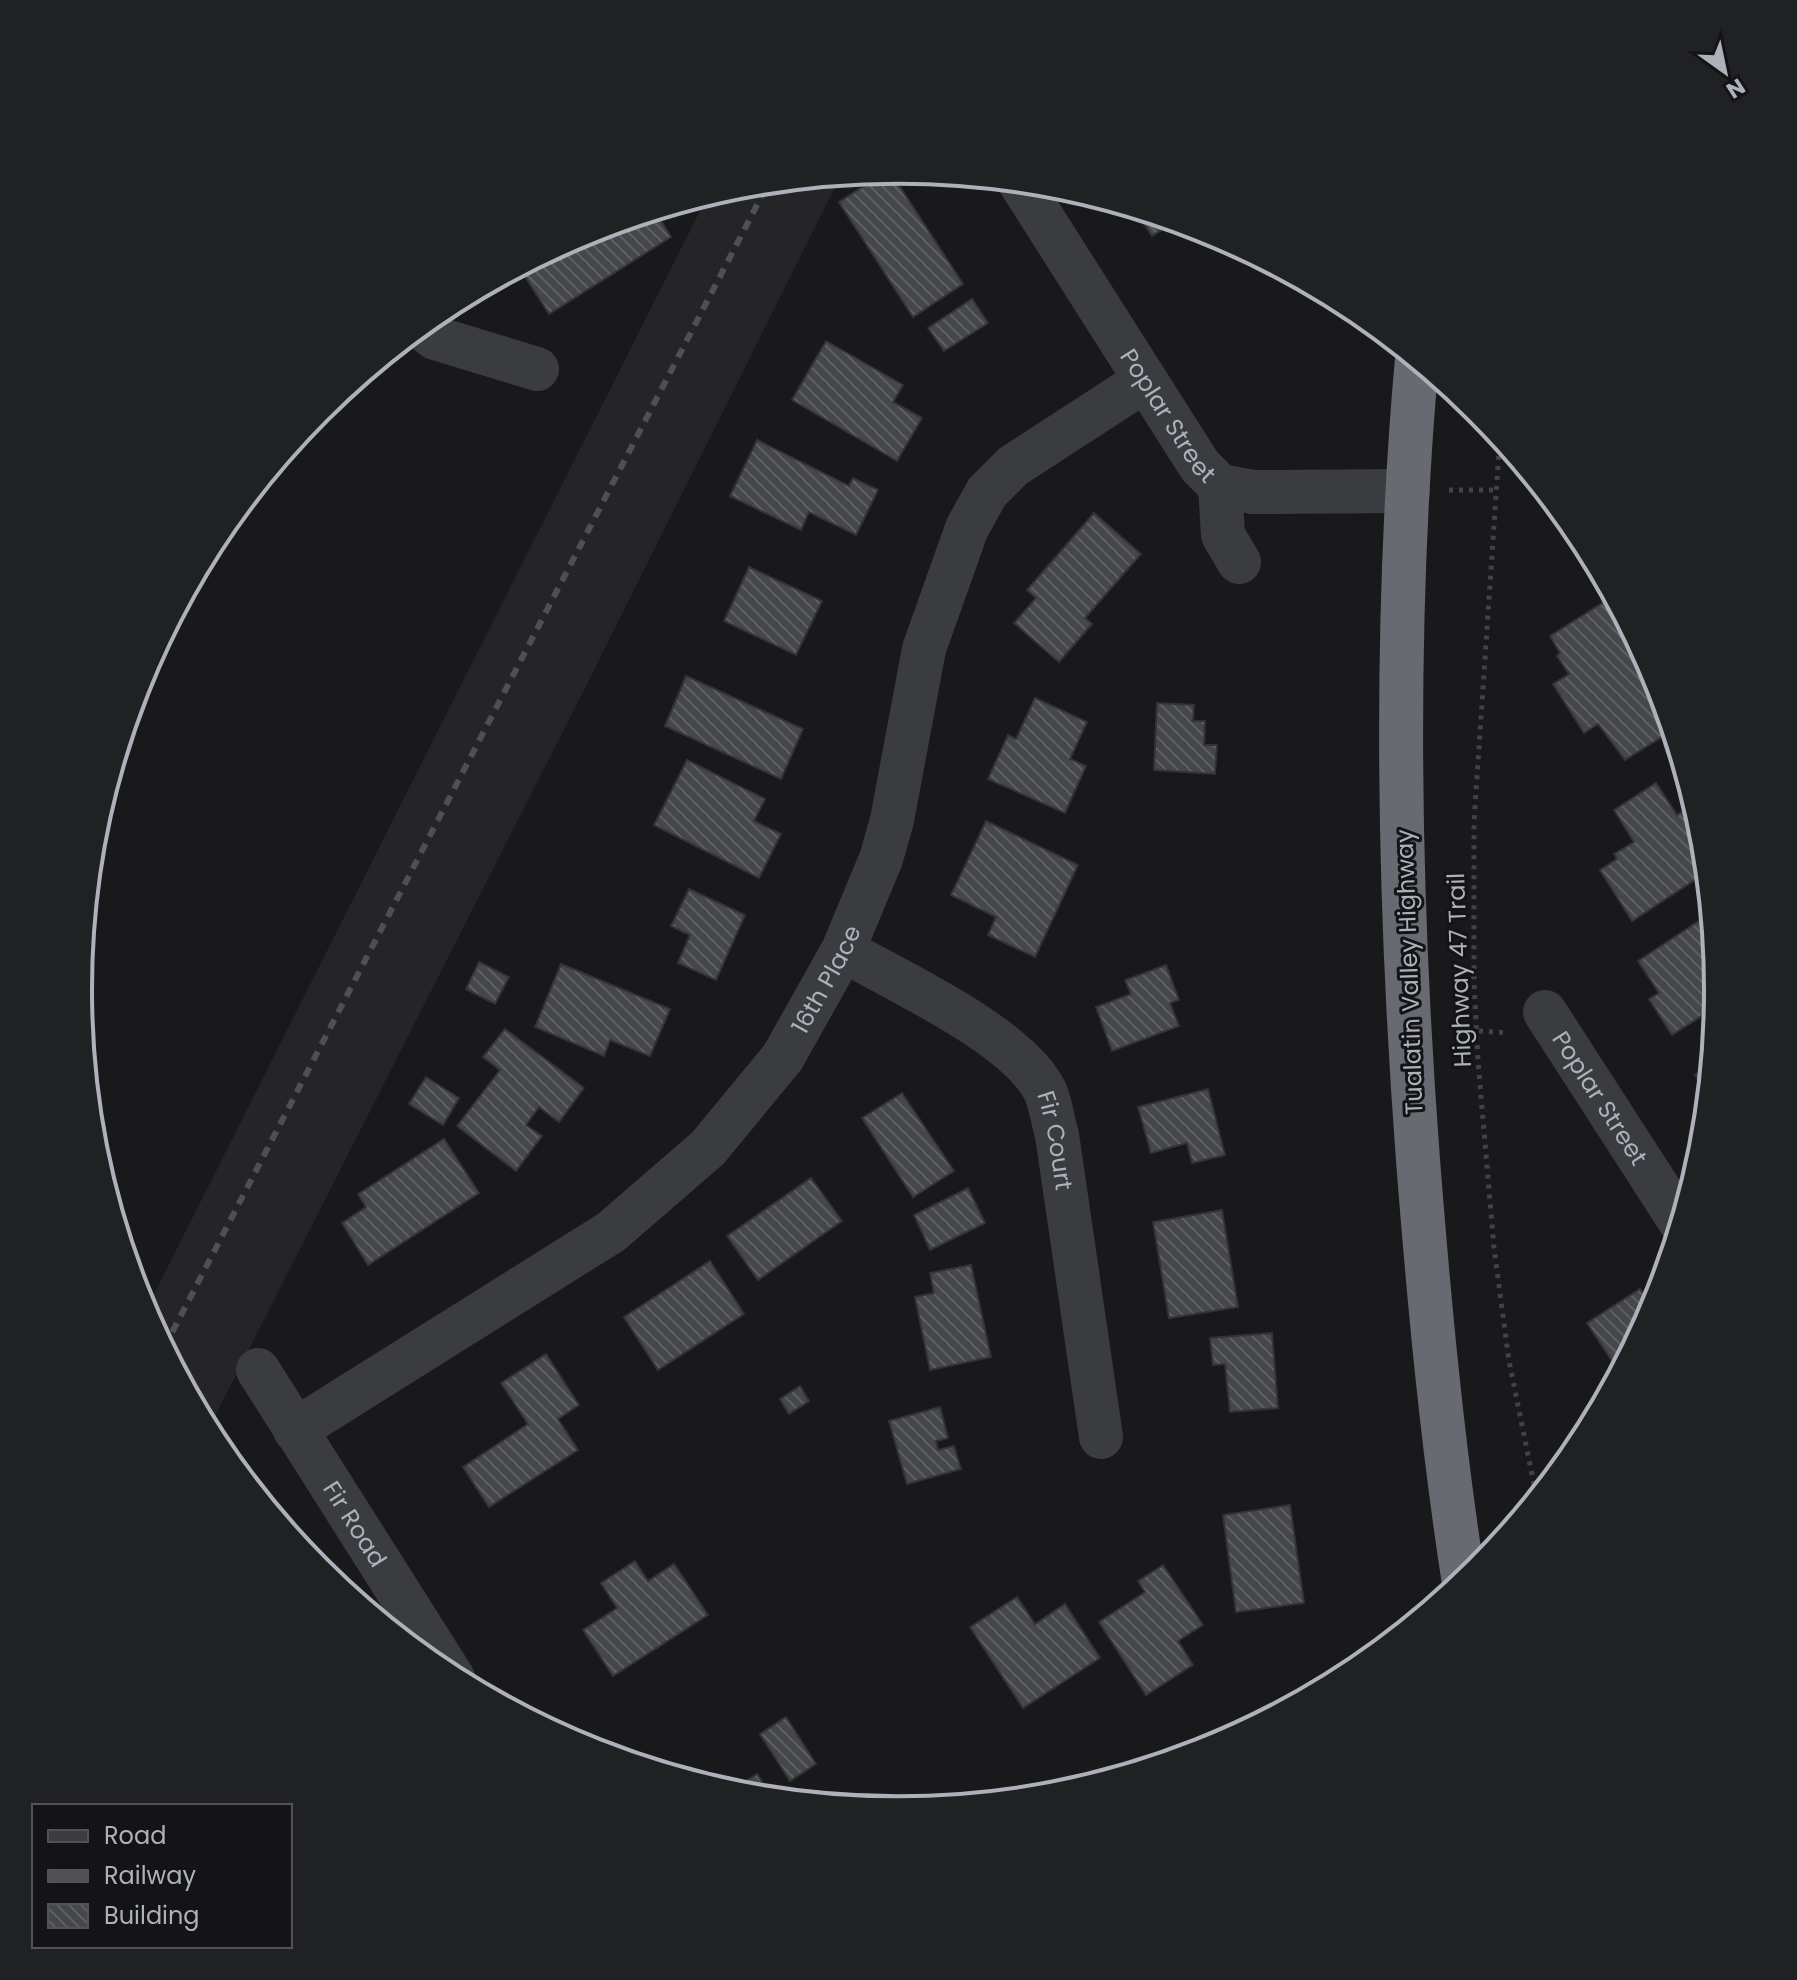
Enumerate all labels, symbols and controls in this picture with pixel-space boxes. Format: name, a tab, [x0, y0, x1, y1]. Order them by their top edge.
north arrow	[1685, 32, 1765, 112]
text: N	[1720, 71, 1751, 106]
street label: Poplar Street	[1113, 342, 1224, 490]
street label: Tualatin Valley Highway	[1388, 828, 1430, 1115]
street label: Highway 47 Trail	[1439, 872, 1479, 1068]
street label: 16th Place	[783, 920, 868, 1039]
street label: Poplar Street	[1545, 1024, 1656, 1171]
street label: Fir Court	[1030, 1086, 1081, 1192]
street label: Fir Road	[316, 1474, 395, 1573]
legend	[32, 1804, 292, 1948]
text: Road	[104, 1819, 166, 1852]
text: Railway	[104, 1859, 197, 1892]
text: Building	[104, 1899, 200, 1932]

